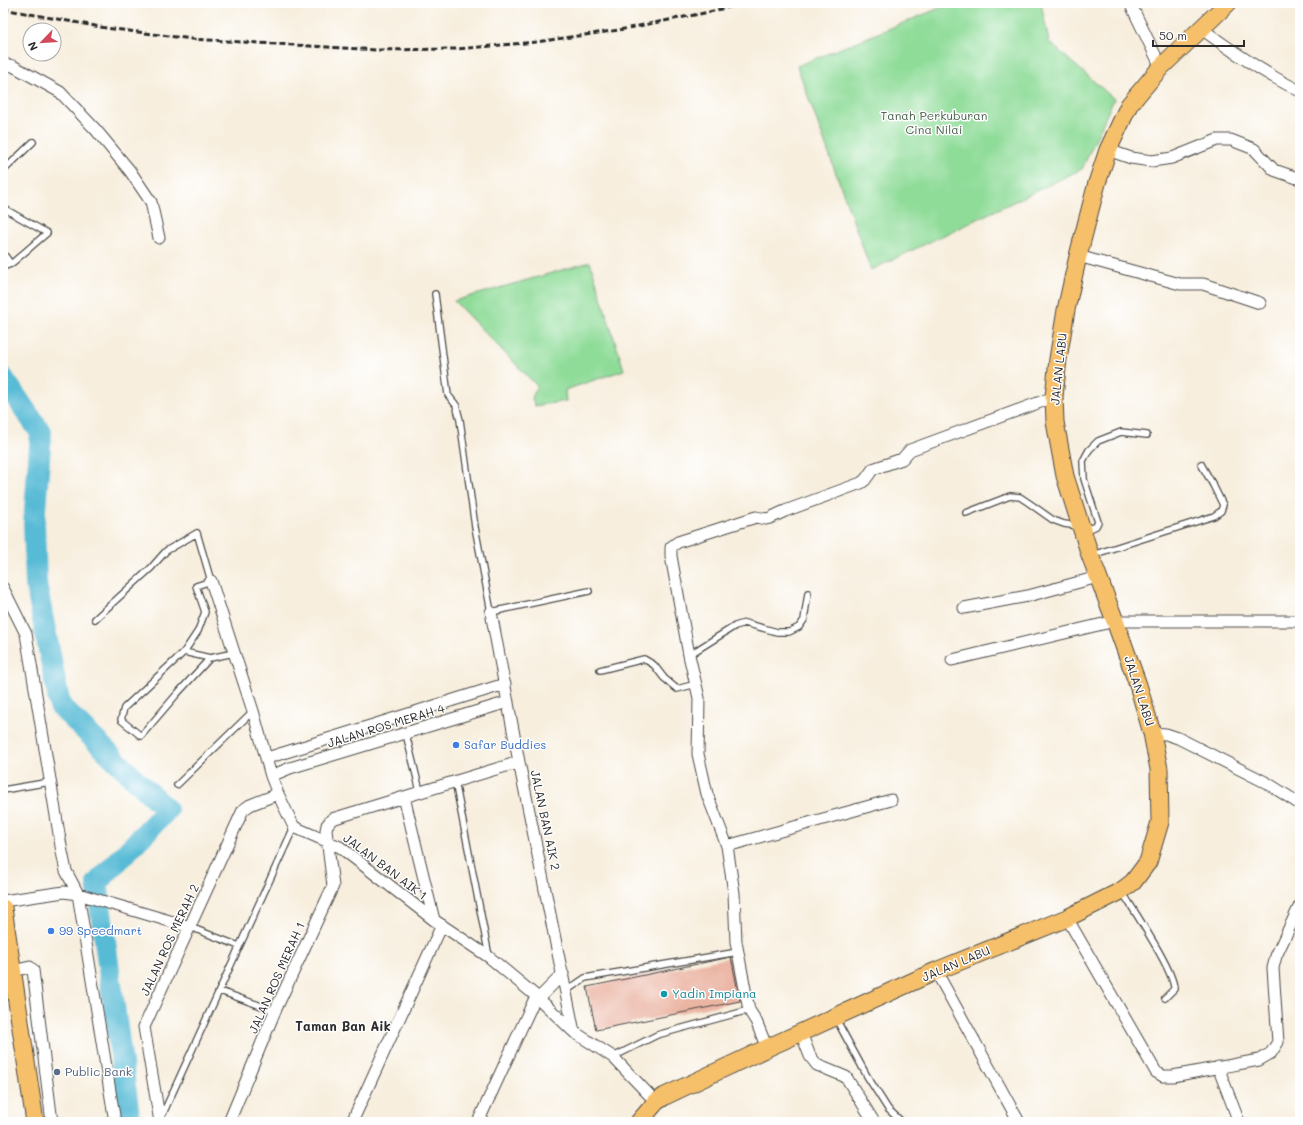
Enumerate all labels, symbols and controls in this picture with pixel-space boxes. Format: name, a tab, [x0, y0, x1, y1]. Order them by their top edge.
north arrow	[22, 22, 62, 62]
scale bar	[1153, 22, 1244, 48]
text: 50 m	[1159, 27, 1187, 43]
text: N	[24, 39, 41, 53]
park label: Tanah Perkuburan Cina Nilai	[881, 107, 987, 137]
street label: JALAN LABU	[1046, 332, 1070, 406]
street label: JALAN LABU	[1121, 654, 1159, 728]
street label: JALAN ROS MERAH 4	[325, 700, 446, 751]
place label: Safar Buddies	[464, 736, 547, 752]
marker: Safar Buddies	[451, 740, 461, 750]
street label: JALAN BAN AIK 2	[528, 768, 564, 871]
street label: JALAN BAN AIK 1	[341, 830, 431, 903]
street label: JALAN ROS MERAH 2	[136, 881, 202, 998]
street label: JALAN ROS MERAH 1	[244, 919, 308, 1036]
place label: 99 Speedmart	[59, 922, 142, 938]
marker: 99 Speedmart	[46, 926, 56, 936]
street label: JALAN LABU	[919, 942, 992, 985]
place label: Yadin Impiana	[672, 985, 757, 1001]
marker: Yadin Impiana	[659, 989, 669, 999]
district label: Taman Ban Aik	[295, 1017, 391, 1034]
place label: Public Bank	[65, 1063, 132, 1079]
marker: Public Bank	[52, 1067, 62, 1077]

